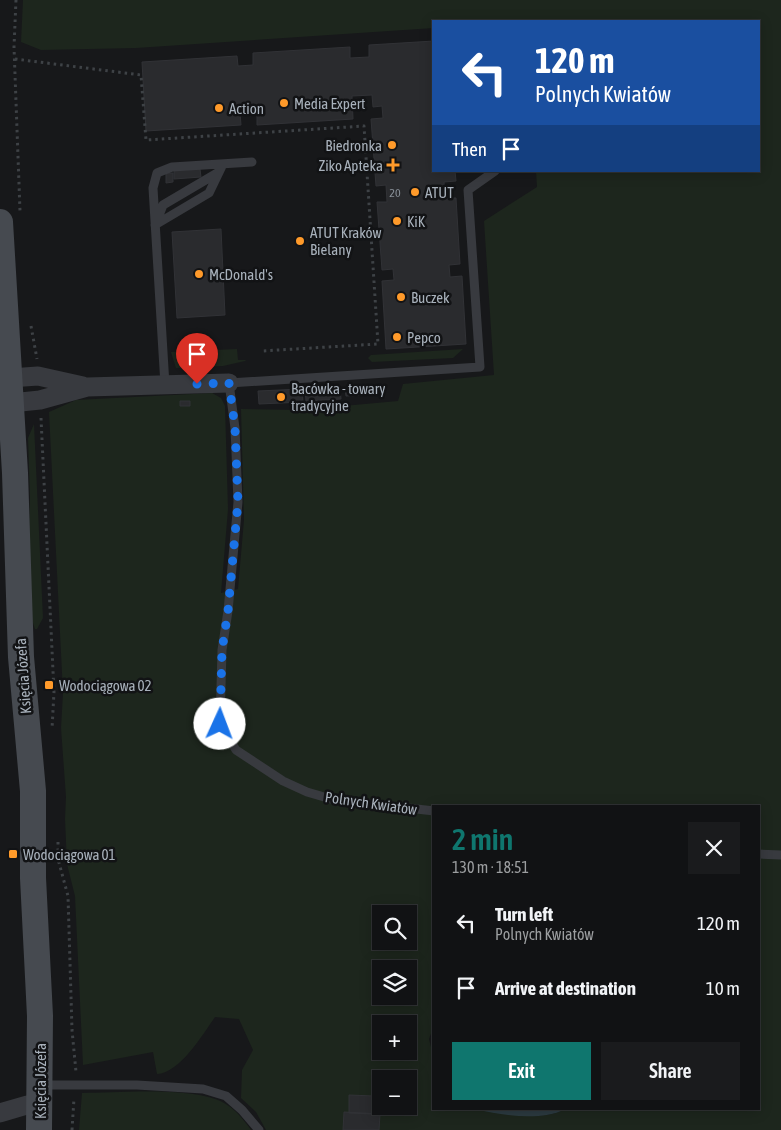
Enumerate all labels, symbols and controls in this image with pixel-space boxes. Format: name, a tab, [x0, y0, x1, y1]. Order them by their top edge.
icon: left	[452, 40, 517, 105]
text: 120 m	[535, 40, 614, 80]
text: Polnych Kwiatów	[535, 81, 671, 107]
place label: Media Expert	[294, 95, 365, 112]
marker: Media Expert	[278, 97, 290, 109]
place label: Action	[229, 100, 264, 117]
marker: Action	[213, 102, 225, 114]
icon: arrive	[497, 135, 525, 163]
place label: Biedronka	[325, 137, 382, 154]
text: Then	[452, 138, 487, 160]
marker: Biedronka	[386, 139, 398, 151]
place label: Ziko Apteka	[318, 157, 383, 174]
marker: Ziko Apteka	[387, 159, 399, 171]
place label: ATUT	[425, 184, 454, 201]
house number: 20	[389, 186, 401, 200]
marker: ATUT	[409, 186, 421, 198]
place label: KiK	[407, 213, 426, 230]
marker: KiK	[391, 215, 403, 227]
place label: ATUT Kraków Bielany	[310, 224, 381, 258]
marker: ATUT Kraków Bielany	[294, 235, 306, 247]
place label: McDonald's	[209, 266, 273, 283]
marker: McDonald's	[193, 268, 205, 280]
place label: Buczek	[411, 289, 450, 306]
marker: Buczek	[395, 291, 407, 303]
place label: Pepco	[407, 329, 441, 346]
marker: Pepco	[391, 331, 403, 343]
pin	[176, 333, 218, 384]
icon: arrive	[183, 340, 211, 368]
place label: Bacówka - towary tradycyjne	[291, 380, 385, 414]
marker: Bacówka - towary tradycyjne	[275, 391, 287, 403]
street label: Księcia Józefa	[12, 638, 34, 714]
place label: Wodociągowa 02	[59, 677, 152, 694]
marker: Wodociągowa 02	[43, 679, 55, 691]
position arrow	[193, 697, 245, 749]
street label: Polnych Kwiatów	[324, 788, 418, 818]
text: 2 min	[452, 822, 513, 856]
button: close	[688, 822, 740, 874]
place label: Wodociągowa 01	[23, 846, 116, 863]
marker: Wodociągowa 01	[7, 848, 19, 860]
text: 130 m · 18:51	[452, 858, 529, 876]
text: Turn left	[495, 903, 553, 925]
map controls	[372, 905, 417, 1115]
button: search	[372, 905, 417, 950]
icon: left	[452, 909, 480, 937]
text: 120 m	[697, 912, 740, 934]
text: Polnych Kwiatów	[495, 925, 594, 943]
button: layers	[372, 960, 417, 1005]
icon: arrive	[452, 974, 480, 1002]
text: Arrive at destination	[495, 977, 636, 999]
text: 10 m	[706, 977, 740, 999]
button: +	[372, 1015, 417, 1060]
button: Exit	[452, 1042, 591, 1100]
button: Share	[601, 1042, 740, 1100]
street label: Księcia Józefa	[32, 1043, 49, 1119]
button: −	[372, 1070, 417, 1115]

